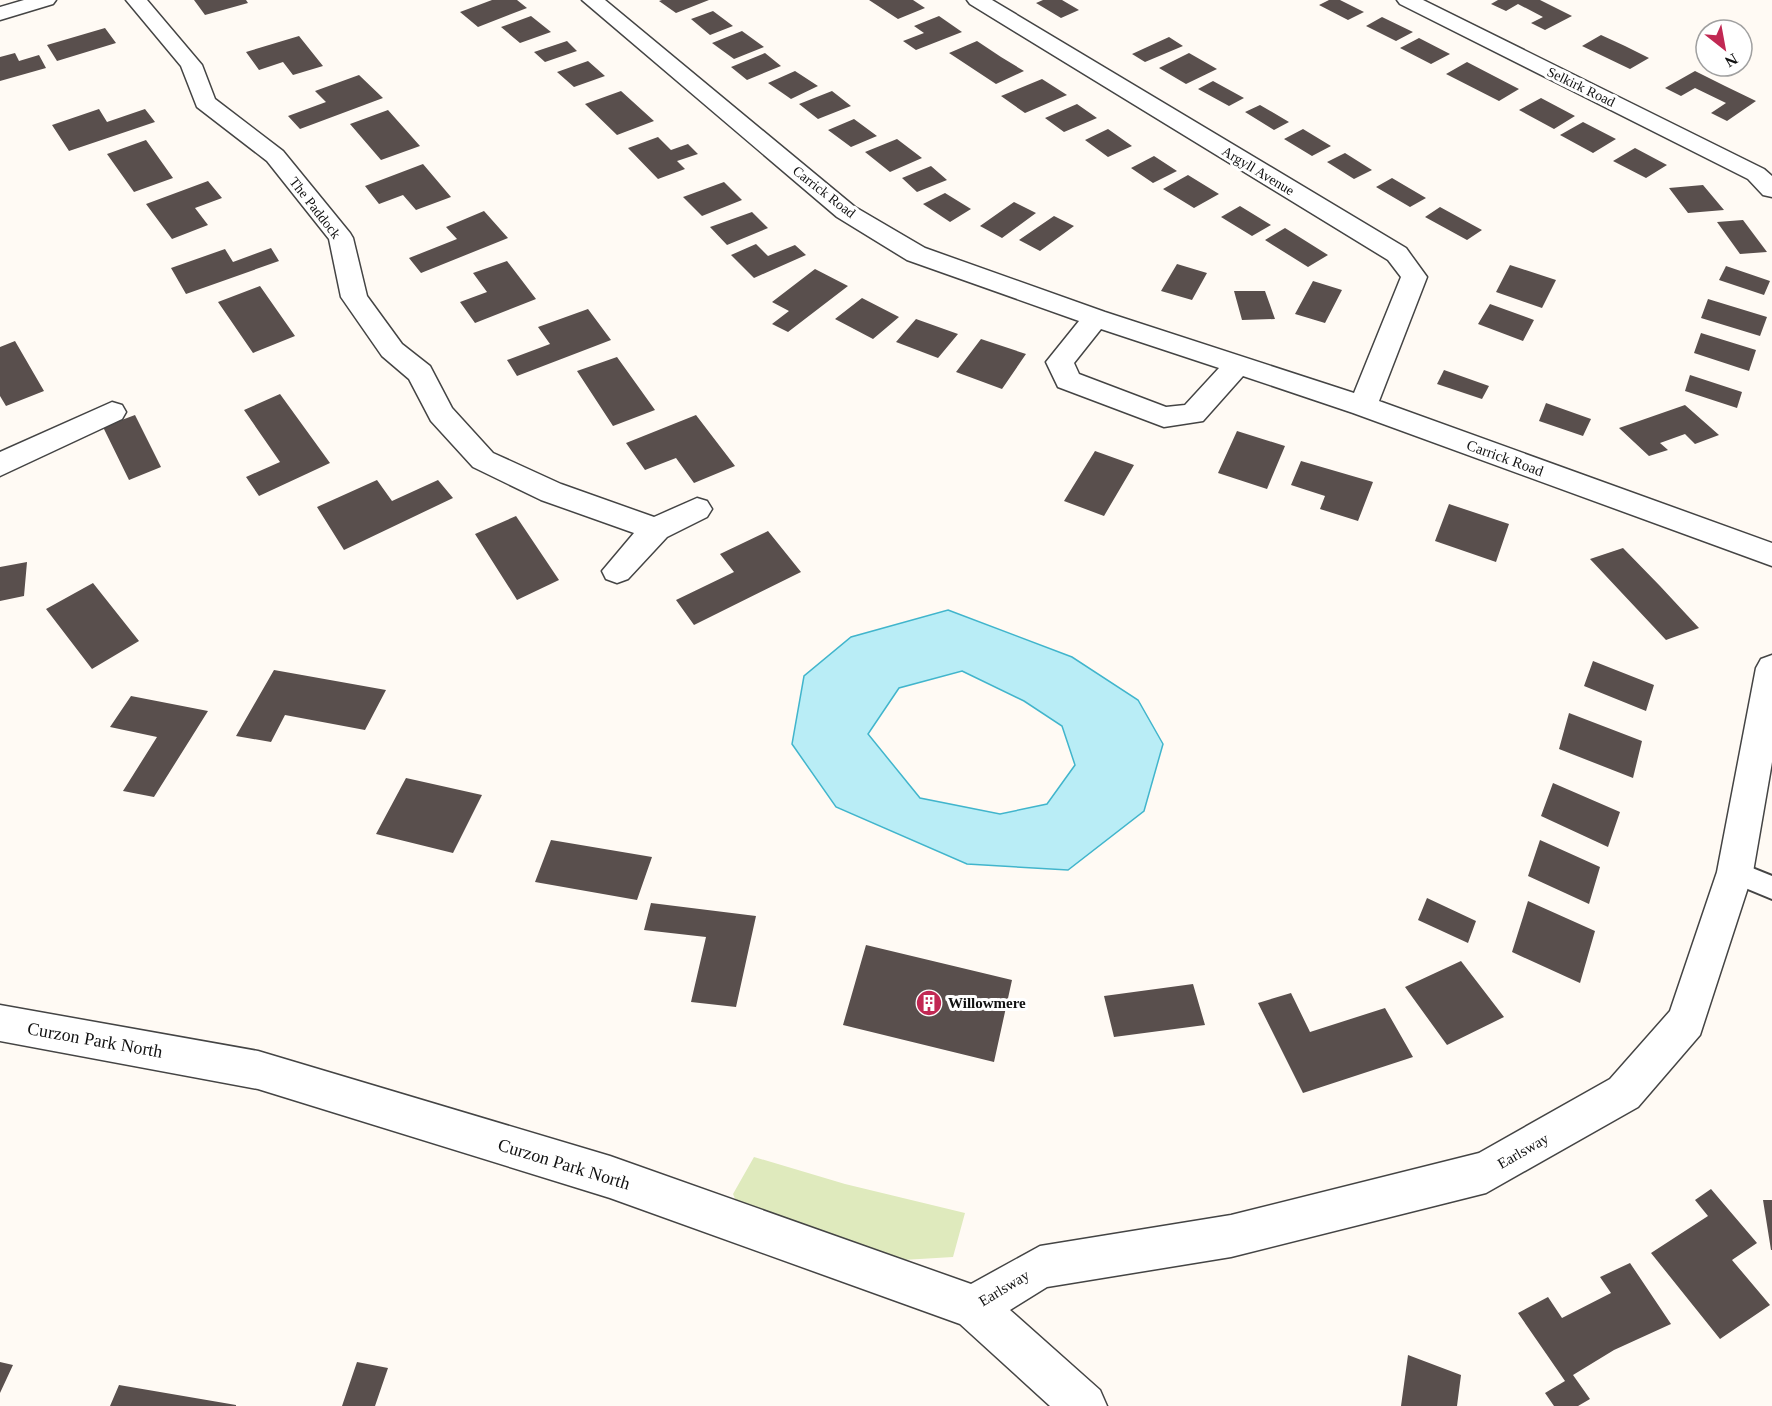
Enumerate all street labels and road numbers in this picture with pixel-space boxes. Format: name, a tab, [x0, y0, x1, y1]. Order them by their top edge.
street label: Selkirk Road	[1545, 64, 1617, 110]
street label: Argyll Avenue	[1219, 144, 1297, 198]
street label: Carrick Road	[790, 163, 858, 221]
street label: The Paddock	[286, 174, 344, 242]
street label: Carrick Road	[1464, 437, 1546, 479]
street label: Curzon Park North	[26, 1018, 164, 1062]
street label: Earlsway	[1495, 1130, 1552, 1172]
street label: Curzon Park North	[496, 1134, 632, 1194]
street label: Earlsway	[976, 1267, 1032, 1309]

